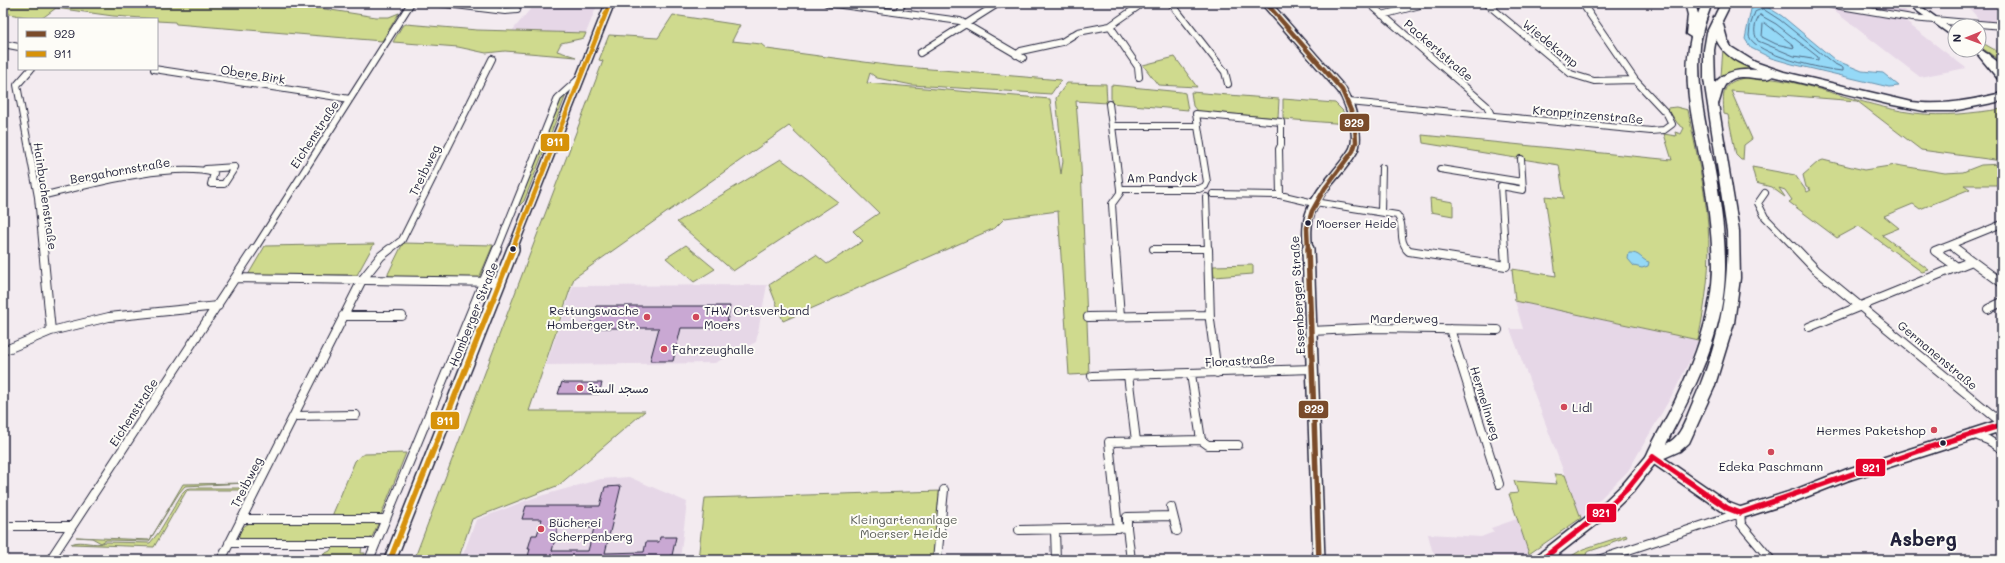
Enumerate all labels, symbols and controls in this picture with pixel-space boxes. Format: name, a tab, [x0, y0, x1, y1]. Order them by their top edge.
street label: Packertstraße	[1401, 16, 1477, 84]
street label: Wiedekamp	[1520, 16, 1582, 70]
legend	[18, 18, 158, 70]
north arrow	[1947, 18, 1987, 58]
text: 929	[54, 25, 75, 41]
text: N	[1949, 34, 1964, 42]
text: 911	[54, 45, 72, 61]
street label: Obere Birk	[219, 61, 287, 87]
street label: Eichenstraße	[286, 97, 342, 171]
street label: Kronprinzenstraße	[1532, 101, 1644, 127]
line badge: 929	[1339, 113, 1370, 132]
text: 929	[1344, 115, 1364, 130]
line badge: 911	[540, 133, 570, 152]
text: 911	[547, 134, 563, 149]
street label: Hainbuchenstraße	[31, 141, 61, 251]
street label: Treibweg	[405, 142, 443, 198]
street label: Bergahornstraße	[69, 153, 171, 187]
street label: Am Pandyck	[1127, 168, 1197, 186]
place label: Moerser Heide	[1316, 216, 1397, 231]
marker: Moerser Heide	[1303, 218, 1313, 228]
street label: Essenberger Straße	[1286, 235, 1308, 355]
unlabelled marker	[508, 244, 518, 254]
street label: Homberger Straße	[445, 259, 501, 369]
place label: Rettungswache Homberger Str.	[547, 302, 639, 332]
place label: THW Ortsverband Moers	[704, 302, 810, 332]
street label: Marderweg	[1370, 310, 1438, 326]
marker: Rettungswache Homberger Str.	[642, 312, 652, 322]
marker: THW Ortsverband Moers	[691, 312, 701, 322]
street label: Germanenstraße	[1895, 317, 1981, 393]
place label: Fahrzeughalle	[672, 341, 754, 357]
marker: Fahrzeughalle	[659, 344, 669, 354]
street label: Florastraße	[1205, 350, 1275, 370]
street label: Hermelinweg	[1467, 364, 1505, 442]
street label: Eichenstraße	[105, 375, 161, 449]
place label: مسجد السنة	[588, 380, 649, 397]
marker: مسجد السنة	[575, 383, 585, 393]
place label: Lidl	[1572, 399, 1593, 415]
line badge: 929	[1298, 400, 1329, 419]
text: 929	[1304, 401, 1324, 416]
marker: Lidl	[1559, 402, 1569, 412]
line badge: 911	[430, 411, 460, 430]
text: 911	[437, 413, 453, 428]
place label: Hermes Paketshop	[1816, 422, 1926, 438]
marker: Hermes Paketshop	[1929, 425, 1939, 435]
unlabelled marker	[1938, 438, 1948, 448]
marker: Edeka Paschmann	[1766, 447, 1776, 457]
street label: Treibweg	[226, 454, 266, 510]
place label: Edeka Paschmann	[1719, 458, 1823, 474]
line badge: 921	[1855, 458, 1886, 477]
text: 921	[1862, 460, 1880, 475]
line badge: 921	[1586, 503, 1617, 523]
text: 921	[1592, 505, 1610, 520]
park label: Kleingartenanlage Moerser Heide	[851, 511, 957, 541]
place label: Bücherei Scherpenberg	[549, 514, 633, 544]
marker: Bücherei Scherpenberg	[536, 524, 546, 534]
district label: Asberg	[1889, 526, 1957, 551]

